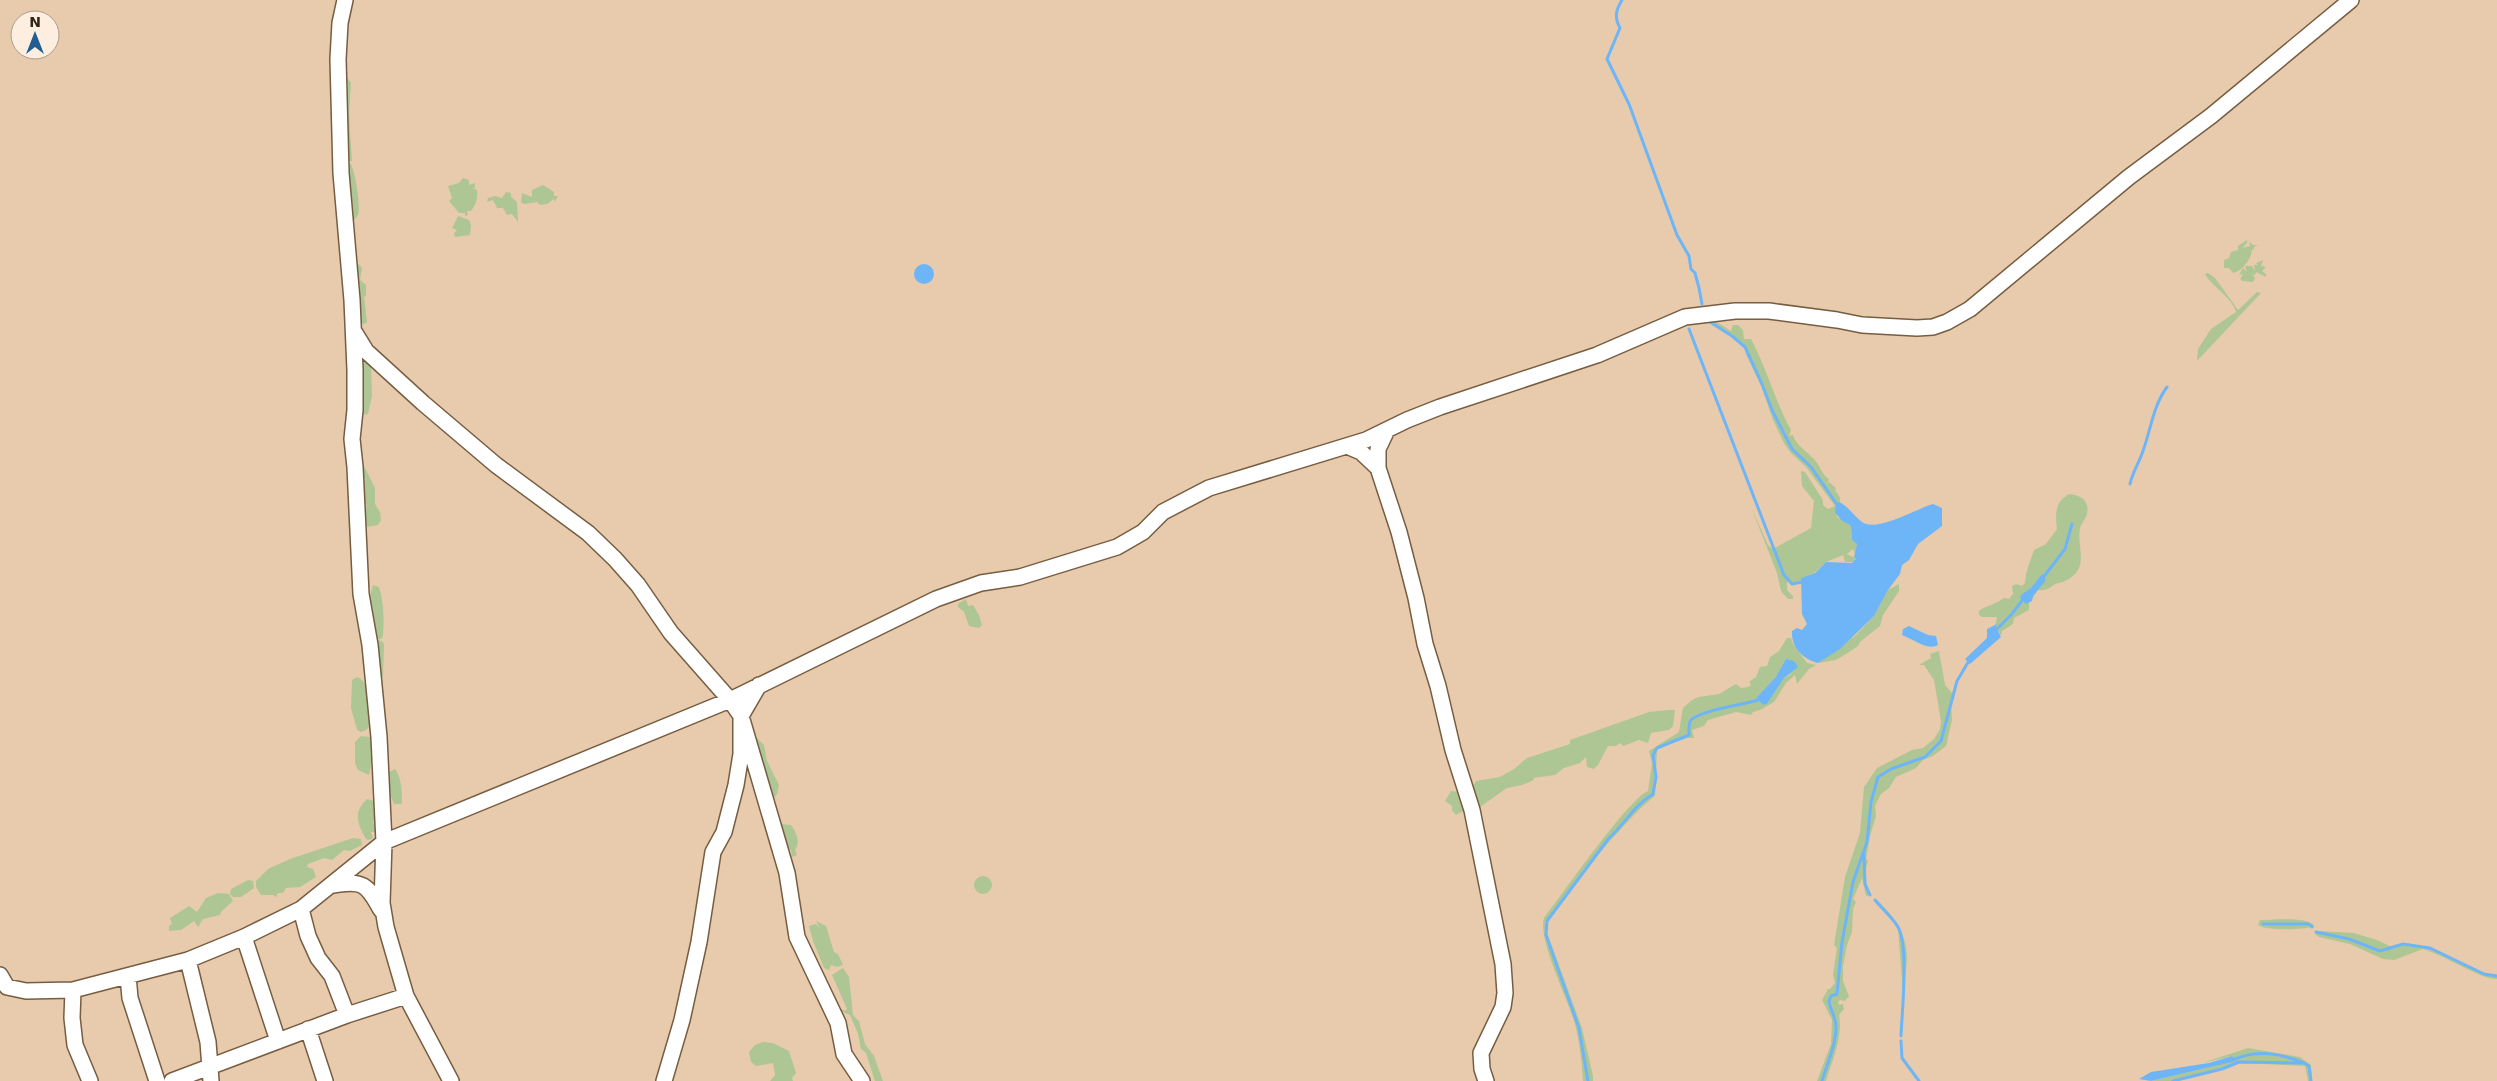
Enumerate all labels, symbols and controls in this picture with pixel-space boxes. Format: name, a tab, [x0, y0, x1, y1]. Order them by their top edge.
north arrow	[10, 10, 60, 60]
text: N	[29, 14, 41, 30]

